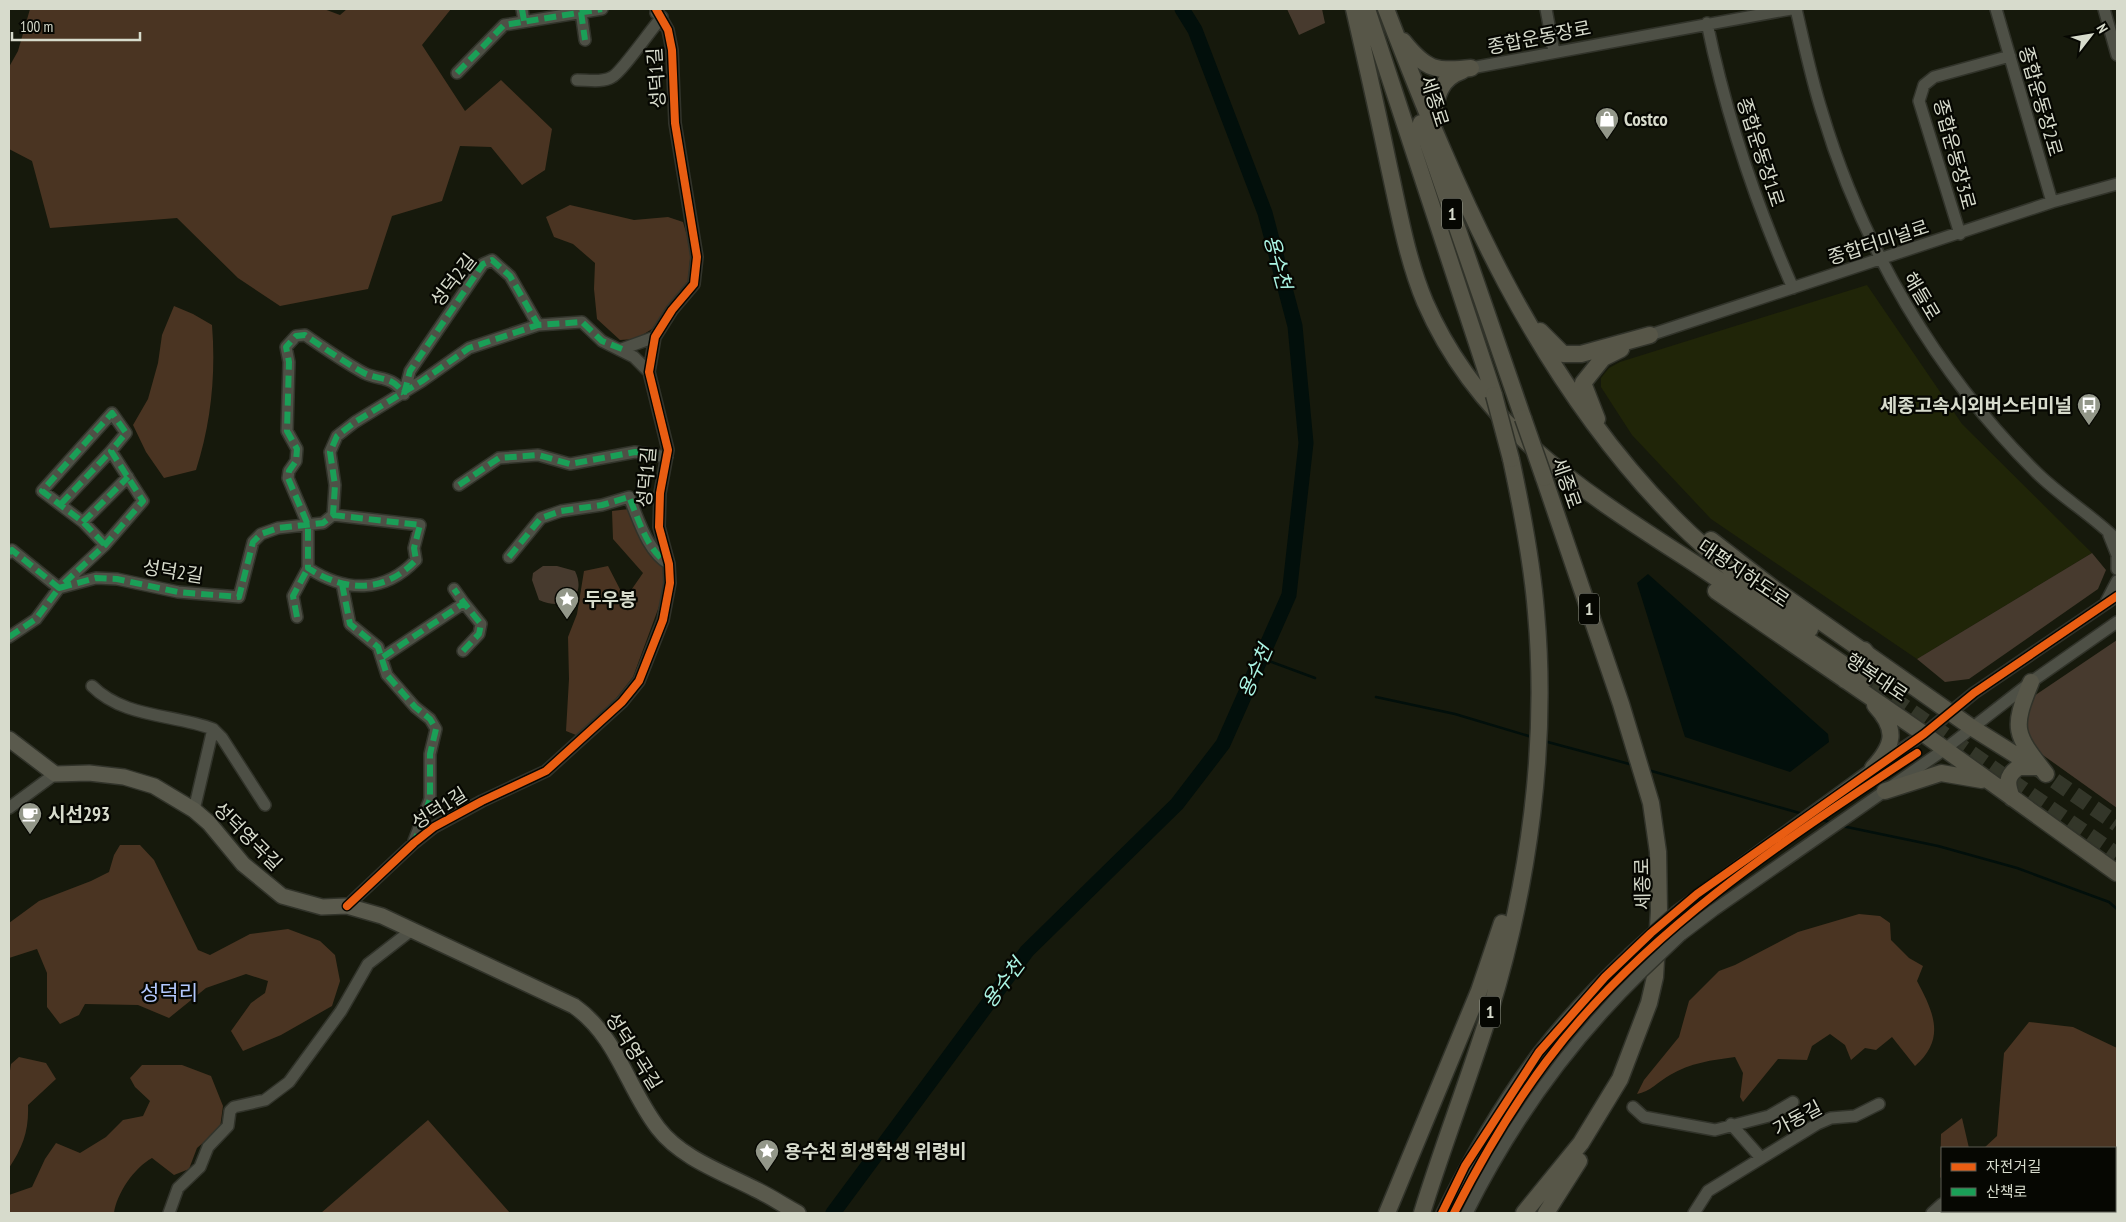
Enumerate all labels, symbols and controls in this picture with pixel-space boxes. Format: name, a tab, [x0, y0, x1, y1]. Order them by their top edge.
scale bar	[12, 10, 140, 42]
north arrow	[2066, 10, 2116, 60]
street label: 종합운동장로	[1485, 15, 1593, 59]
text: 100 m	[20, 17, 53, 36]
text: N	[2092, 20, 2112, 36]
street label: 종합운동장2로	[2014, 43, 2068, 159]
street label: 성덕1길	[642, 47, 670, 109]
street label: 세종로	[1415, 72, 1455, 130]
street label: 종합운동장1로	[1732, 94, 1790, 210]
street label: 종합운동장3로	[1929, 96, 1981, 212]
shop icon: Costco	[1594, 106, 1620, 140]
place label: Costco	[1624, 107, 1668, 131]
road number: 1	[1442, 198, 1462, 230]
street label: 종합터미널로	[1824, 214, 1932, 270]
water label: 용수천	[1258, 232, 1298, 295]
street label: 성덕2길	[425, 249, 481, 311]
street label: 해들로	[1898, 267, 1946, 325]
bus stop icon: 세종고속시외버스터미널	[2076, 392, 2102, 426]
place label: 세종고속시외버스터미널	[1880, 393, 2072, 417]
street label: 성덕1길	[631, 446, 661, 508]
street label: 세종로	[1547, 454, 1587, 512]
street label: 대평지하도로	[1694, 534, 1794, 612]
street label: 성덕2길	[141, 554, 205, 588]
place icon: 두우봉	[554, 586, 580, 620]
place label: 두우봉	[584, 587, 636, 611]
road number: 1	[1579, 594, 1599, 624]
water label: 용수천	[1232, 638, 1279, 702]
street label: 행복대로	[1841, 648, 1913, 706]
street label: 성덕1길	[407, 782, 471, 834]
street label: 성덕영곡길	[209, 797, 287, 875]
cafe icon: 시선293	[17, 801, 43, 835]
place label: 시선293	[48, 802, 110, 826]
street label: 세종로	[1630, 858, 1654, 910]
water label: 용수천	[976, 951, 1032, 1013]
district label: 성덕리	[140, 979, 198, 1006]
road number: 1	[1480, 996, 1500, 1028]
street label: 성덕영곡길	[601, 1008, 667, 1094]
street label: 가동길	[1768, 1095, 1826, 1141]
place icon: 용수천 희생학생 위령비	[754, 1138, 780, 1172]
place label: 용수천 희생학생 위령비	[784, 1139, 967, 1163]
legend	[1941, 1147, 2116, 1212]
text: 자전거길	[1986, 1157, 2041, 1176]
text: 산책로	[1986, 1182, 2027, 1201]

